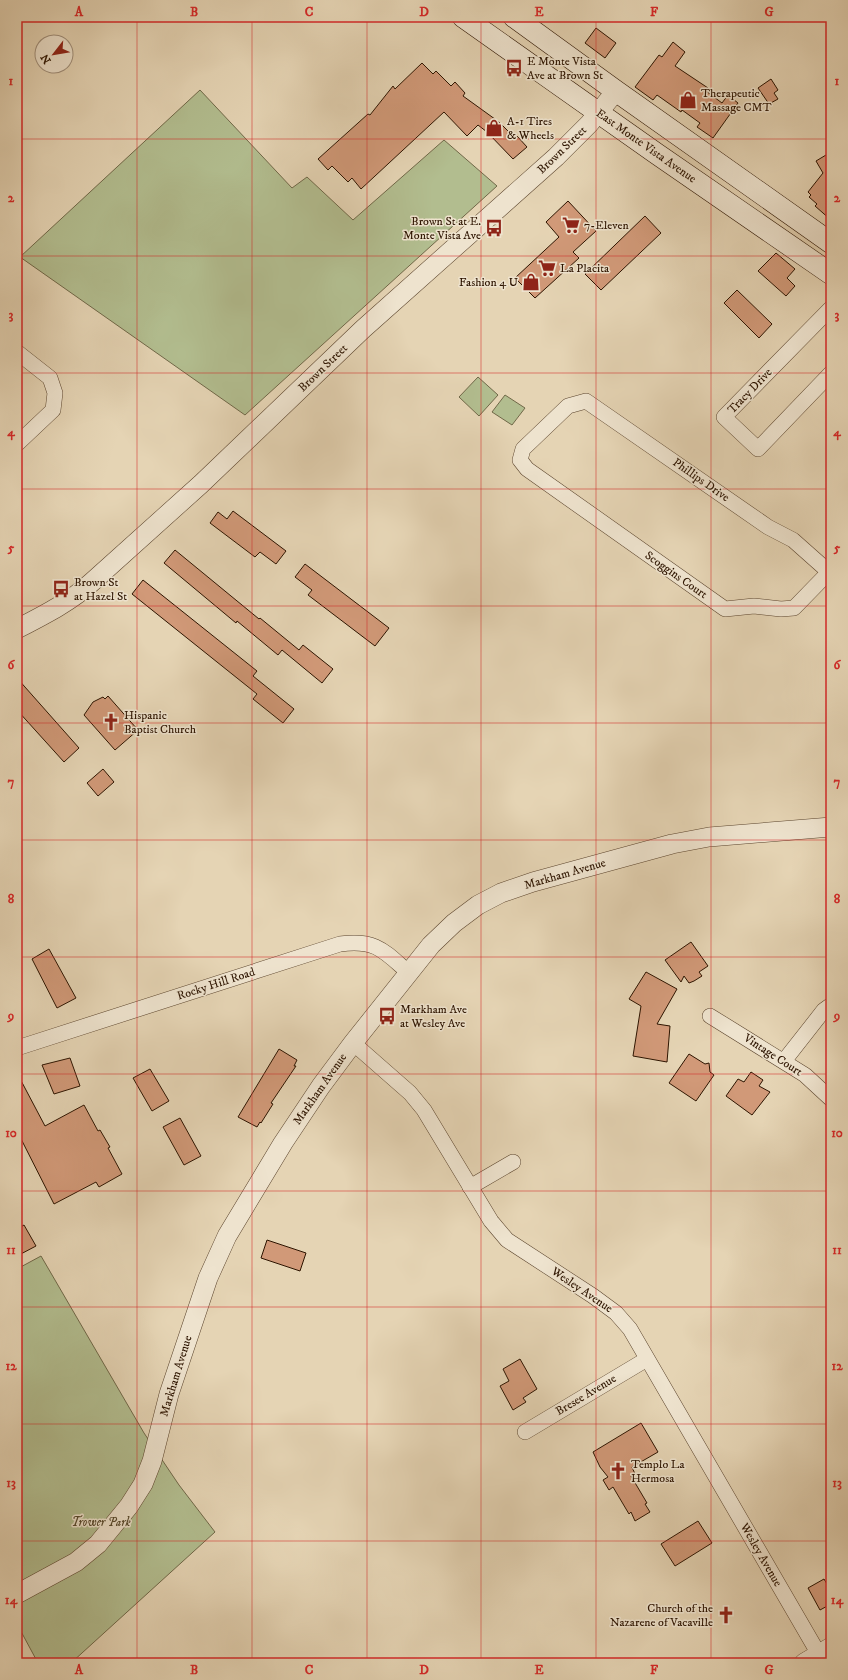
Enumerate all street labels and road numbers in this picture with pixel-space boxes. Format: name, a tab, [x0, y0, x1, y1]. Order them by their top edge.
street label: East Monte Vista Avenue	[593, 106, 699, 186]
street label: Brown Street	[534, 123, 590, 177]
street label: Brown Street	[295, 341, 351, 395]
street label: Tracy Drive	[725, 365, 775, 417]
street label: Phillips Drive	[670, 455, 732, 505]
street label: Scoggins Court	[642, 548, 710, 602]
street label: Markham Avenue	[523, 855, 607, 893]
street label: Rocky Hill Road	[175, 964, 257, 1004]
street label: Vintage Court	[740, 1030, 805, 1080]
street label: Markham Avenue	[290, 1050, 350, 1128]
street label: Wesley Avenue	[548, 1263, 616, 1316]
street label: Markham Avenue	[157, 1334, 195, 1418]
street label: Bresee Avenue	[553, 1371, 619, 1419]
street label: Wesley Avenue	[736, 1520, 785, 1589]

